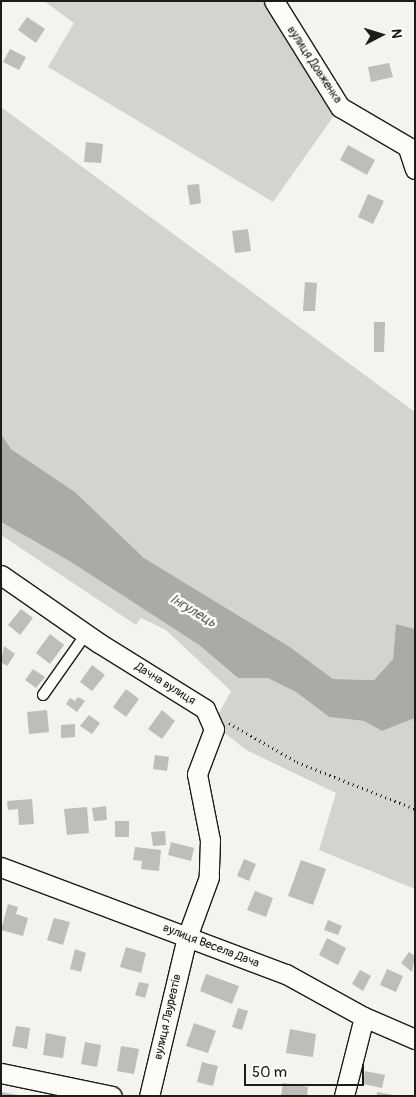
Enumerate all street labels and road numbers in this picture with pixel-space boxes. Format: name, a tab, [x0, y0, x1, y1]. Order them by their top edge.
street label: вулиця Довженка	[284, 24, 344, 106]
street label: Дачна вулиця	[132, 660, 198, 708]
street label: вулиця Весела Дача	[161, 921, 261, 971]
street label: вулиця Лауреатів	[151, 973, 185, 1061]

